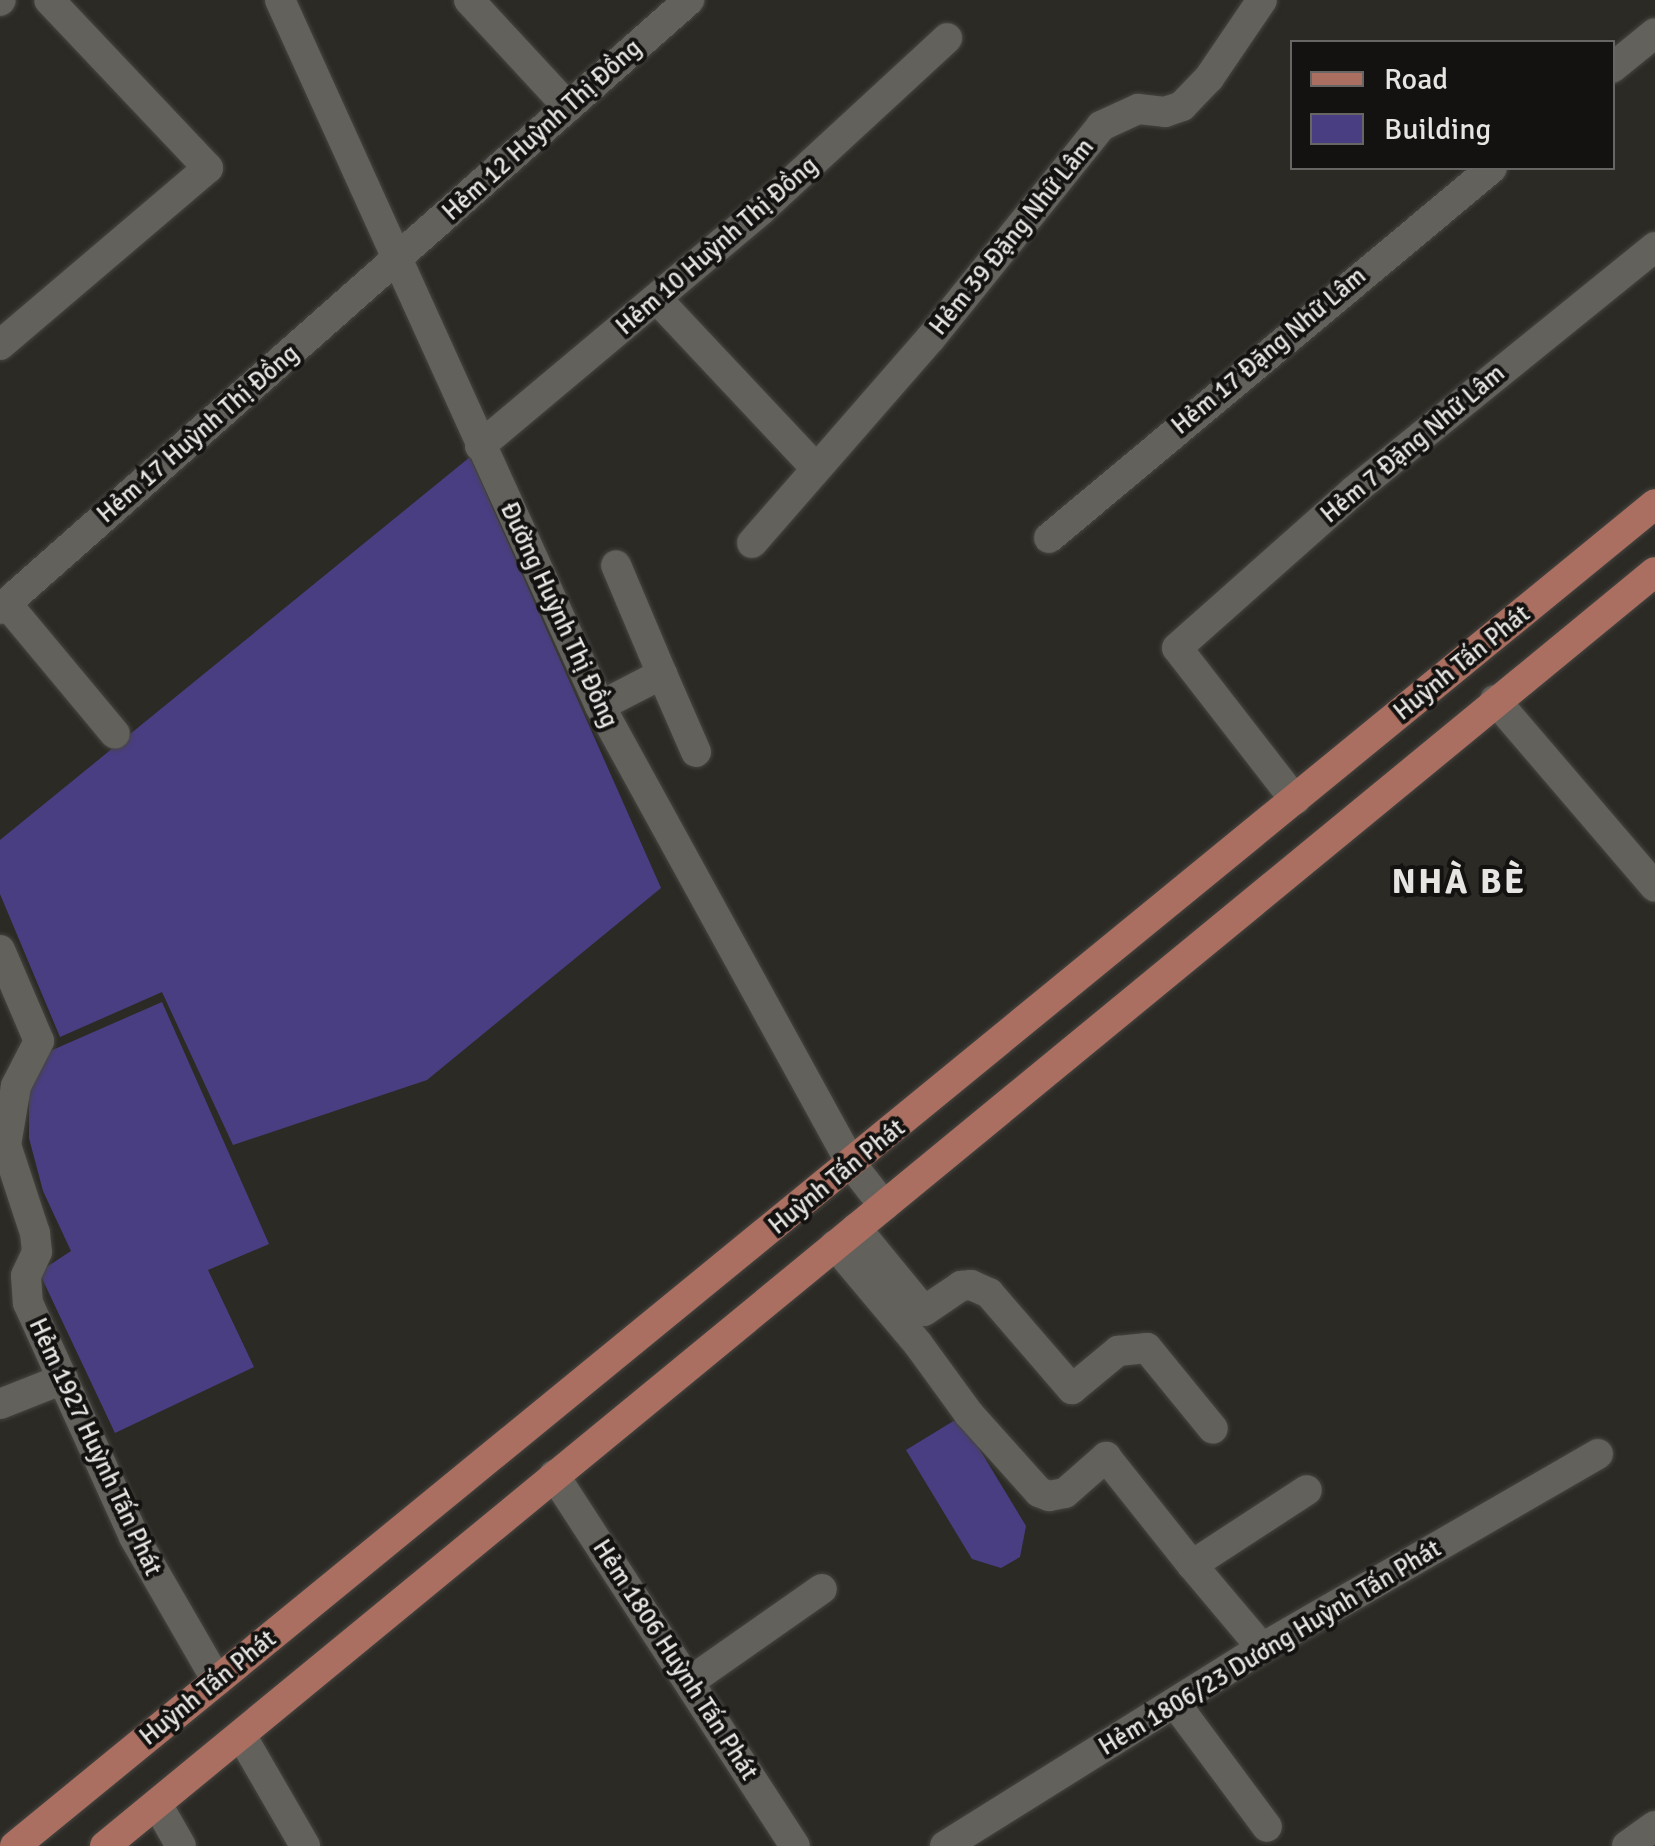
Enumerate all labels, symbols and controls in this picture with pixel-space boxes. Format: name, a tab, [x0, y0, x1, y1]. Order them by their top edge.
street label: Hẻm 12 Huỳnh Thị Đồng	[437, 33, 647, 227]
legend	[1290, 40, 1615, 170]
text: Road	[1384, 61, 1448, 98]
text: Building	[1384, 111, 1491, 148]
street label: Hẻm 39 Đặng Nhữ Lâm	[923, 133, 1101, 341]
street label: Hẻm 10 Huỳnh Thị Đồng	[610, 150, 824, 342]
street label: Hẻm 17 Đặng Nhữ Lâm	[1166, 261, 1372, 441]
street label: Hẻm 17 Huỳnh Thị Đồng	[91, 338, 305, 530]
street label: Hẻm 7 Đặng Nhữ Lâm	[1315, 358, 1511, 530]
street label: Đường Huỳnh Thị Đồng	[494, 497, 624, 733]
street label: Huỳnh Tấn Phát	[1388, 599, 1536, 727]
district label: NHÀ BÈ	[1392, 861, 1526, 903]
street label: Huỳnh Tấn Phát	[763, 1113, 911, 1241]
street label: Hẻm 1927 Huỳnh Tấn Phát	[22, 1314, 168, 1580]
street label: Hẻm 1806 Huỳnh Tấn Phát	[586, 1534, 764, 1786]
street label: Hẻm 1806/23 Dương Huỳnh Tấn Phát	[1094, 1534, 1446, 1762]
street label: Huỳnh Tấn Phát	[134, 1624, 282, 1752]

